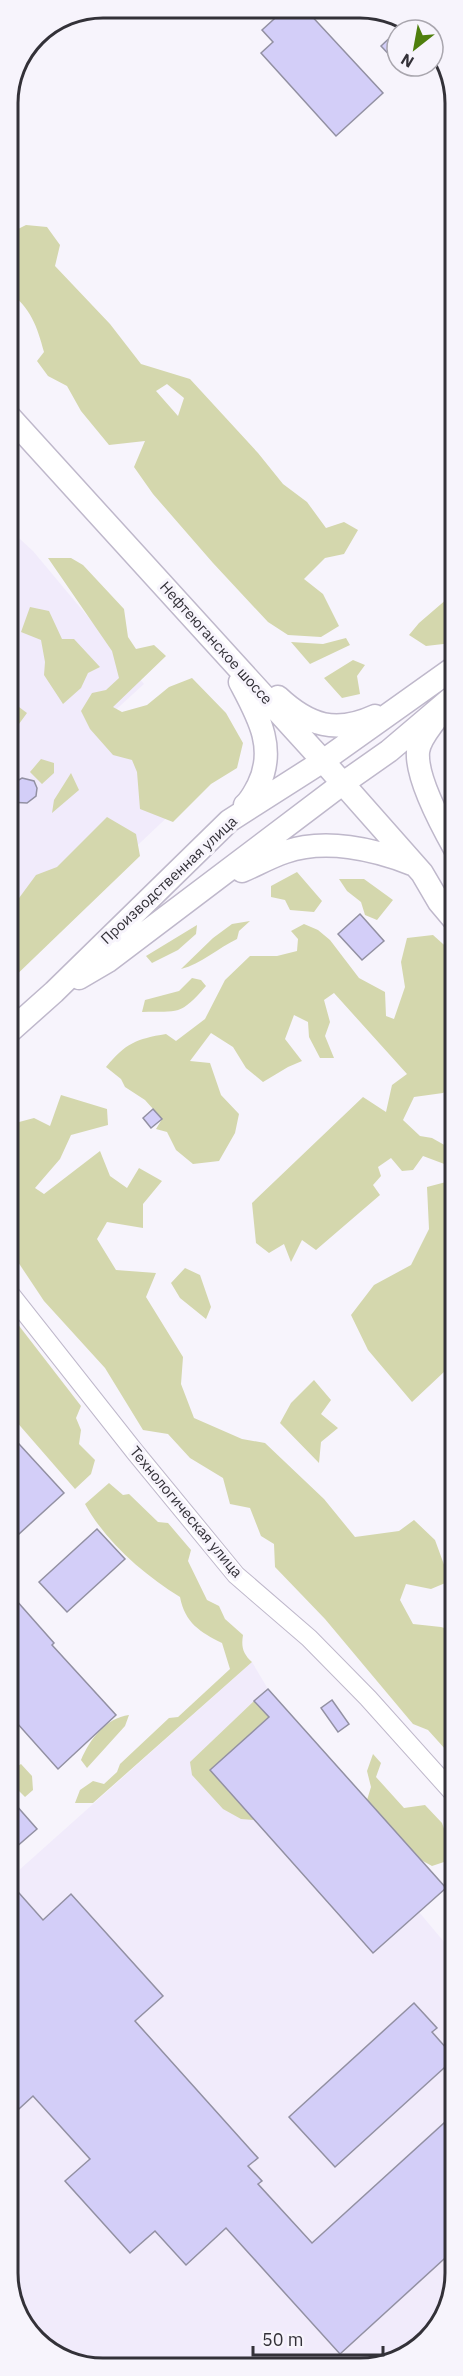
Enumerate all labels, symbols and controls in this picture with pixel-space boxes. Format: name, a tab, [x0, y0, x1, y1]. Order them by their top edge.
north arrow	[385, 18, 445, 78]
text: N	[397, 49, 417, 72]
street label: Нефтеюганское шоссе	[156, 577, 277, 708]
street label: Производственная улица	[97, 811, 241, 948]
street label: Технологическая улица	[126, 1442, 247, 1581]
scale bar	[253, 2319, 384, 2357]
text: 50 m	[262, 2328, 304, 2351]

